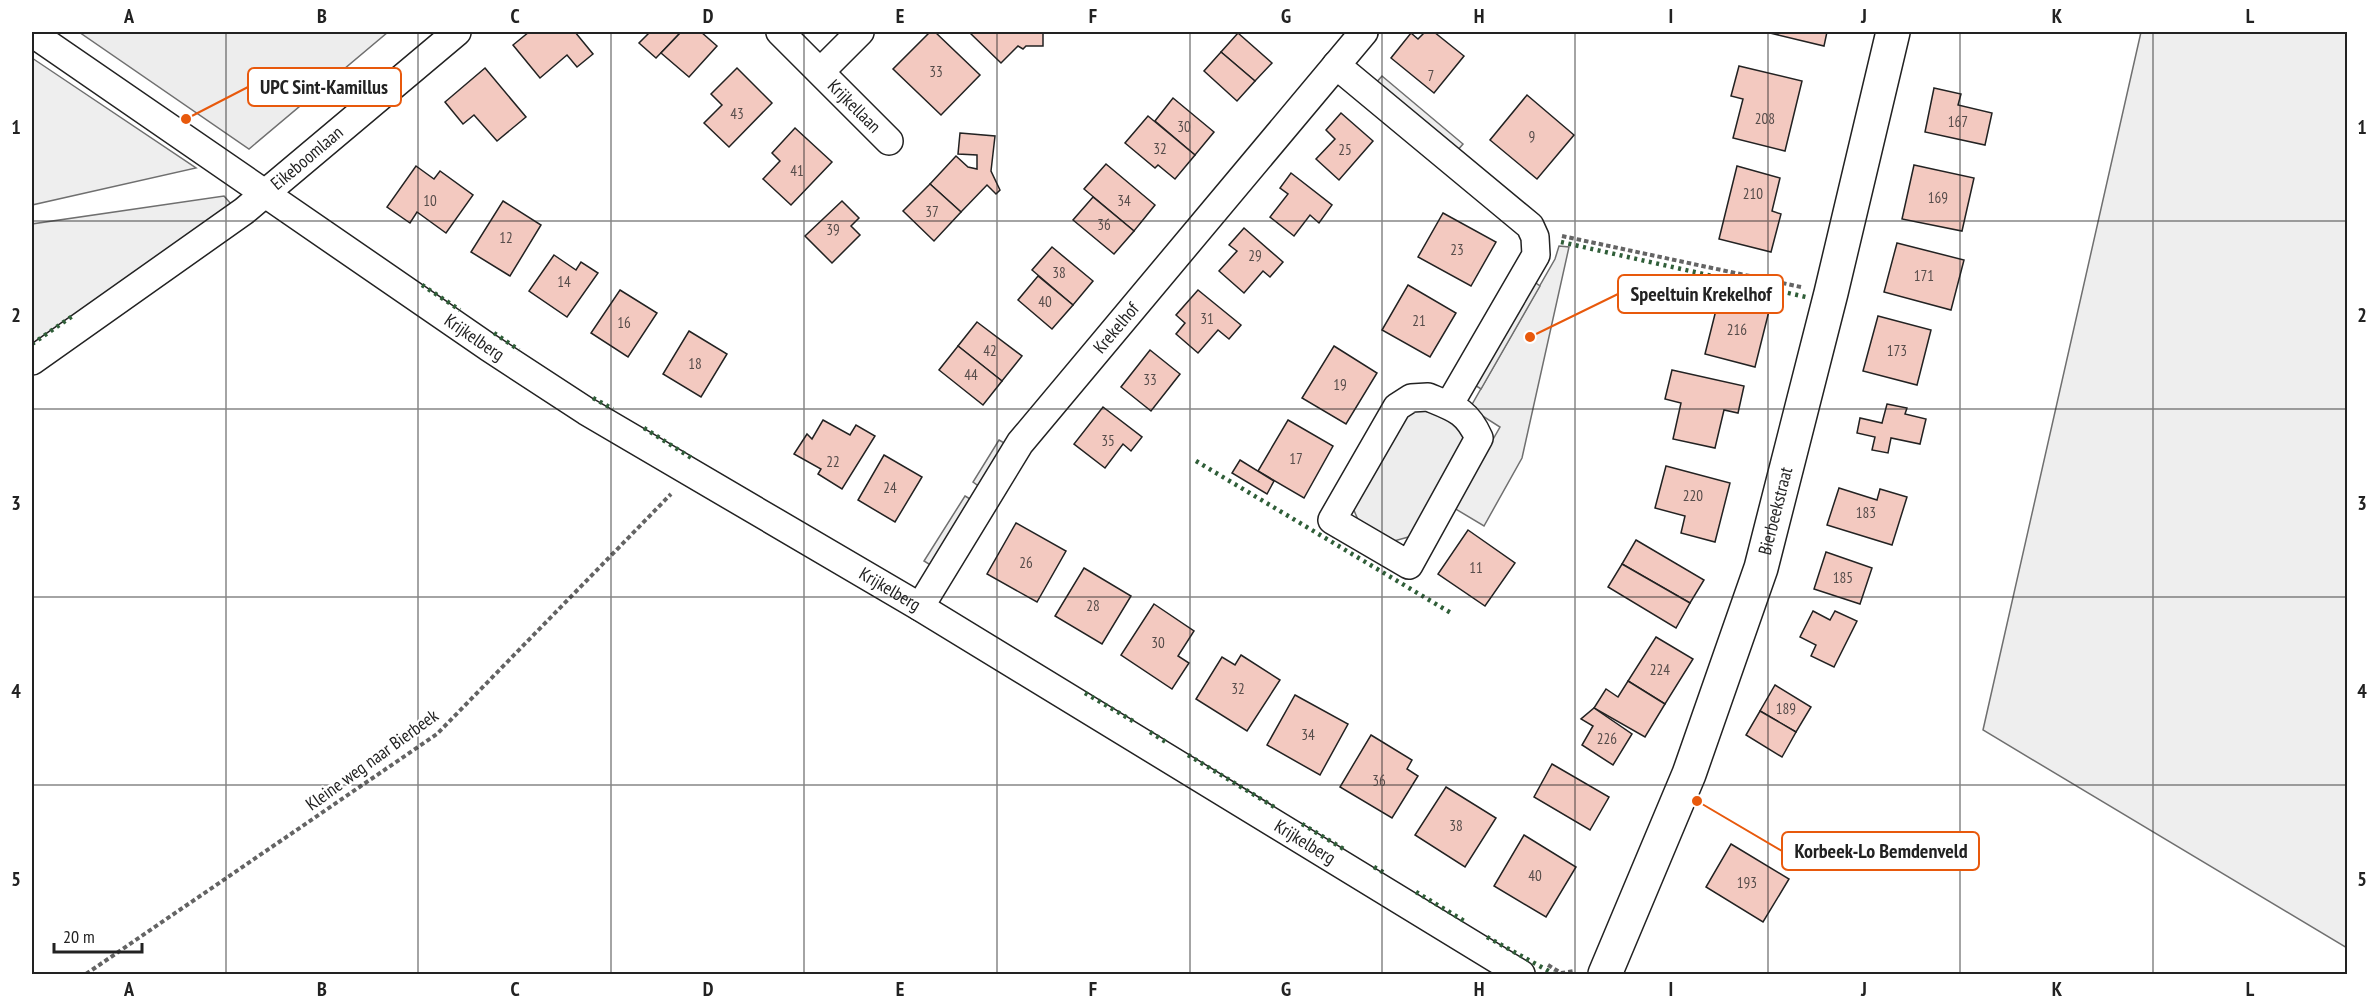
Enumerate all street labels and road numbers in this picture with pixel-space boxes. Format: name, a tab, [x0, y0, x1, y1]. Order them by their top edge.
street label: Krijkellaan	[823, 74, 886, 137]
street label: Eikeboomlaan	[266, 121, 348, 195]
street label: Krekelhof	[1088, 296, 1145, 358]
street label: Krijkelberg	[440, 308, 509, 366]
street label: Bierbeekstraat	[1753, 465, 1797, 557]
street label: Krijkelberg	[855, 562, 925, 616]
street label: Kleine weg naar Bierbeek	[301, 704, 442, 815]
street label: Krijkelberg	[1270, 814, 1340, 869]

